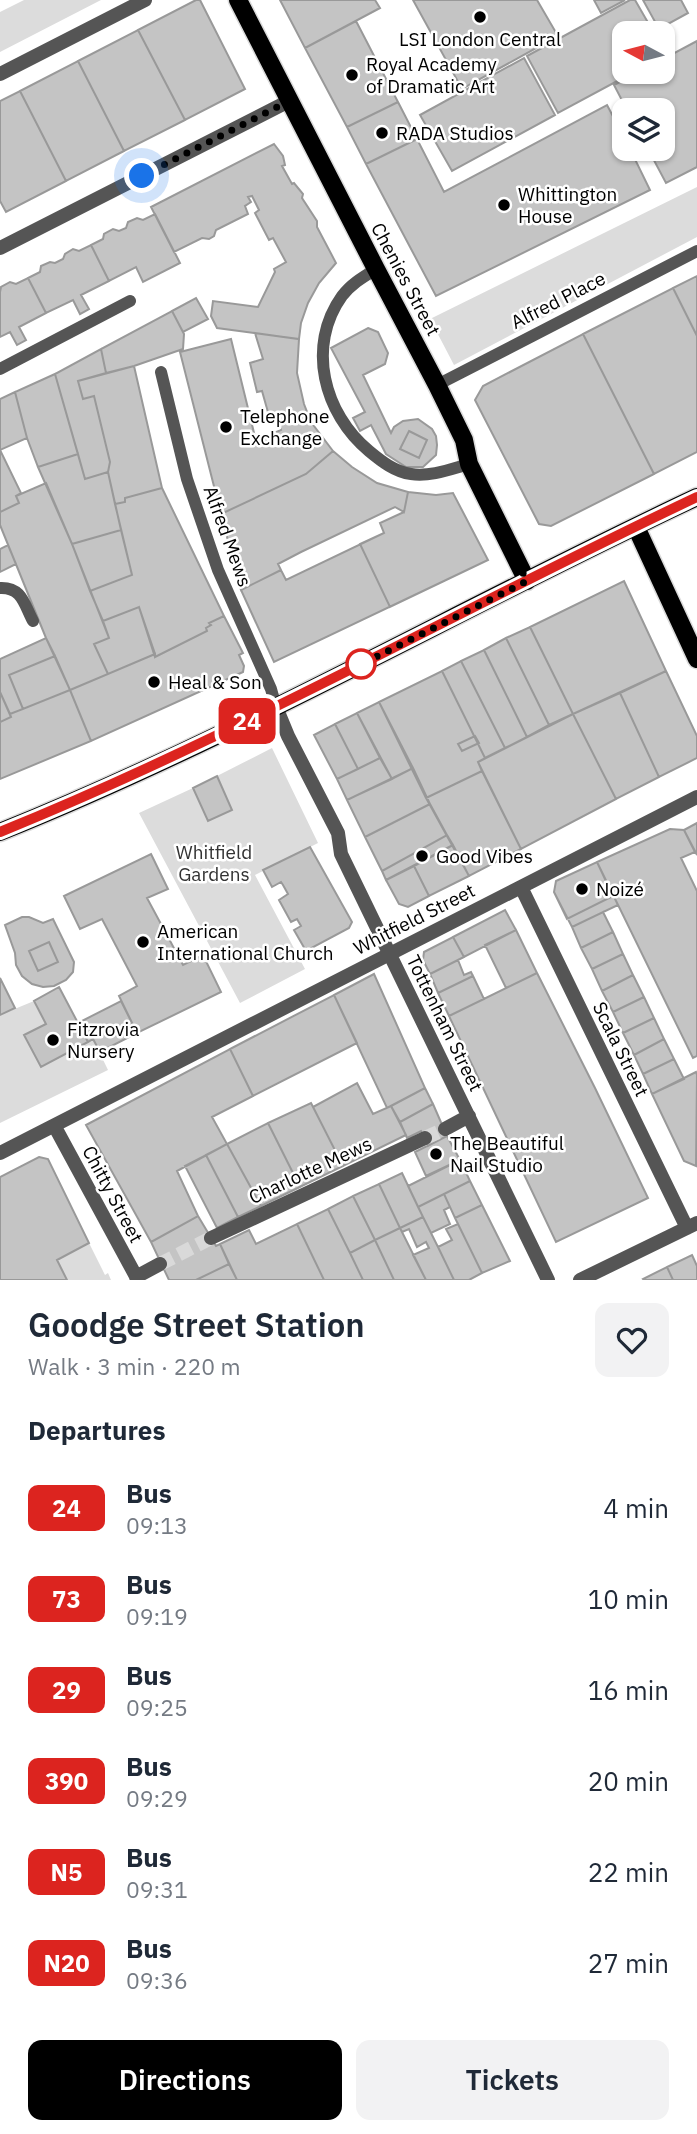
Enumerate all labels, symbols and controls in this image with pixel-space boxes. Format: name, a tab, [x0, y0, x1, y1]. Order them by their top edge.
marker: LSI London Central	[472, 9, 488, 25]
north arrow	[612, 21, 676, 84]
map controls	[612, 21, 675, 161]
place label: LSI London Central	[399, 27, 561, 51]
place label: Royal Academy of Dramatic Art	[366, 52, 497, 98]
marker: Royal Academy of Dramatic Art	[344, 67, 360, 83]
button: layers	[612, 98, 675, 161]
place label: RADA Studios	[396, 121, 514, 145]
marker: RADA Studios	[374, 125, 390, 141]
your location	[124, 158, 159, 193]
place label: Whittington House	[518, 182, 617, 228]
marker: Whittington House	[496, 197, 512, 213]
street label: Chenies Street	[366, 218, 446, 340]
street label: Alfred Place	[507, 266, 609, 334]
place label: Telephone Exchange	[240, 404, 329, 450]
marker: Telephone Exchange	[218, 419, 234, 435]
street label: Alfred Mews	[199, 482, 257, 590]
unlabelled marker	[346, 649, 376, 679]
place label: Heal & Son	[168, 670, 262, 694]
marker: Heal & Son	[146, 674, 162, 690]
line badge: 24	[216, 698, 278, 744]
text: 24	[233, 705, 261, 737]
park label: Whitfield Gardens	[176, 840, 252, 886]
place label: Good Vibes	[436, 844, 533, 868]
marker: Good Vibes	[414, 848, 430, 864]
place label: Noizé	[596, 877, 644, 901]
street label: Whitfield Street	[349, 878, 479, 960]
marker: Noizé	[574, 881, 590, 897]
place label: American International Church	[157, 919, 334, 965]
marker: American International Church	[135, 934, 151, 950]
street label: Tottenham Street	[402, 951, 488, 1095]
street label: Scala Street	[588, 998, 654, 1100]
place label: Fitzrovia Nursery	[67, 1017, 139, 1063]
marker: Fitzrovia Nursery	[45, 1032, 61, 1048]
street label: Charlotte Mews	[245, 1131, 375, 1209]
place label: The Beautiful Nail Studio	[450, 1131, 564, 1177]
street label: Chitty Street	[77, 1141, 149, 1247]
marker: The Beautiful Nail Studio	[428, 1146, 444, 1162]
text: Goodge Street Station	[28, 1303, 365, 1346]
button: heart	[595, 1303, 669, 1377]
text: Walk · 3 min · 220 m	[28, 1351, 241, 1381]
text: Departures	[28, 1413, 166, 1447]
text: Bus	[126, 1476, 172, 1510]
text: 4 min	[603, 1491, 669, 1525]
text: 24	[52, 1492, 81, 1524]
text: 09:13	[126, 1510, 188, 1540]
text: Bus	[126, 1567, 172, 1601]
text: 10 min	[588, 1582, 669, 1616]
text: 73	[52, 1583, 81, 1615]
text: 09:19	[126, 1601, 188, 1631]
text: Bus	[126, 1658, 172, 1692]
text: 16 min	[588, 1673, 669, 1707]
text: 29	[52, 1674, 81, 1706]
text: 09:25	[126, 1692, 188, 1722]
text: Bus	[126, 1749, 172, 1783]
text: 20 min	[588, 1764, 669, 1798]
text: 390	[45, 1765, 88, 1797]
text: 09:29	[126, 1783, 188, 1813]
text: Bus	[126, 1840, 172, 1874]
text: 22 min	[588, 1855, 669, 1889]
text: N5	[51, 1856, 82, 1888]
text: 09:31	[126, 1874, 188, 1904]
text: Bus	[126, 1931, 172, 1965]
text: 27 min	[588, 1946, 669, 1980]
text: N20	[43, 1947, 90, 1979]
text: 09:36	[126, 1965, 188, 1995]
button: Directions	[28, 2040, 342, 2120]
button: Tickets	[356, 2040, 669, 2120]

